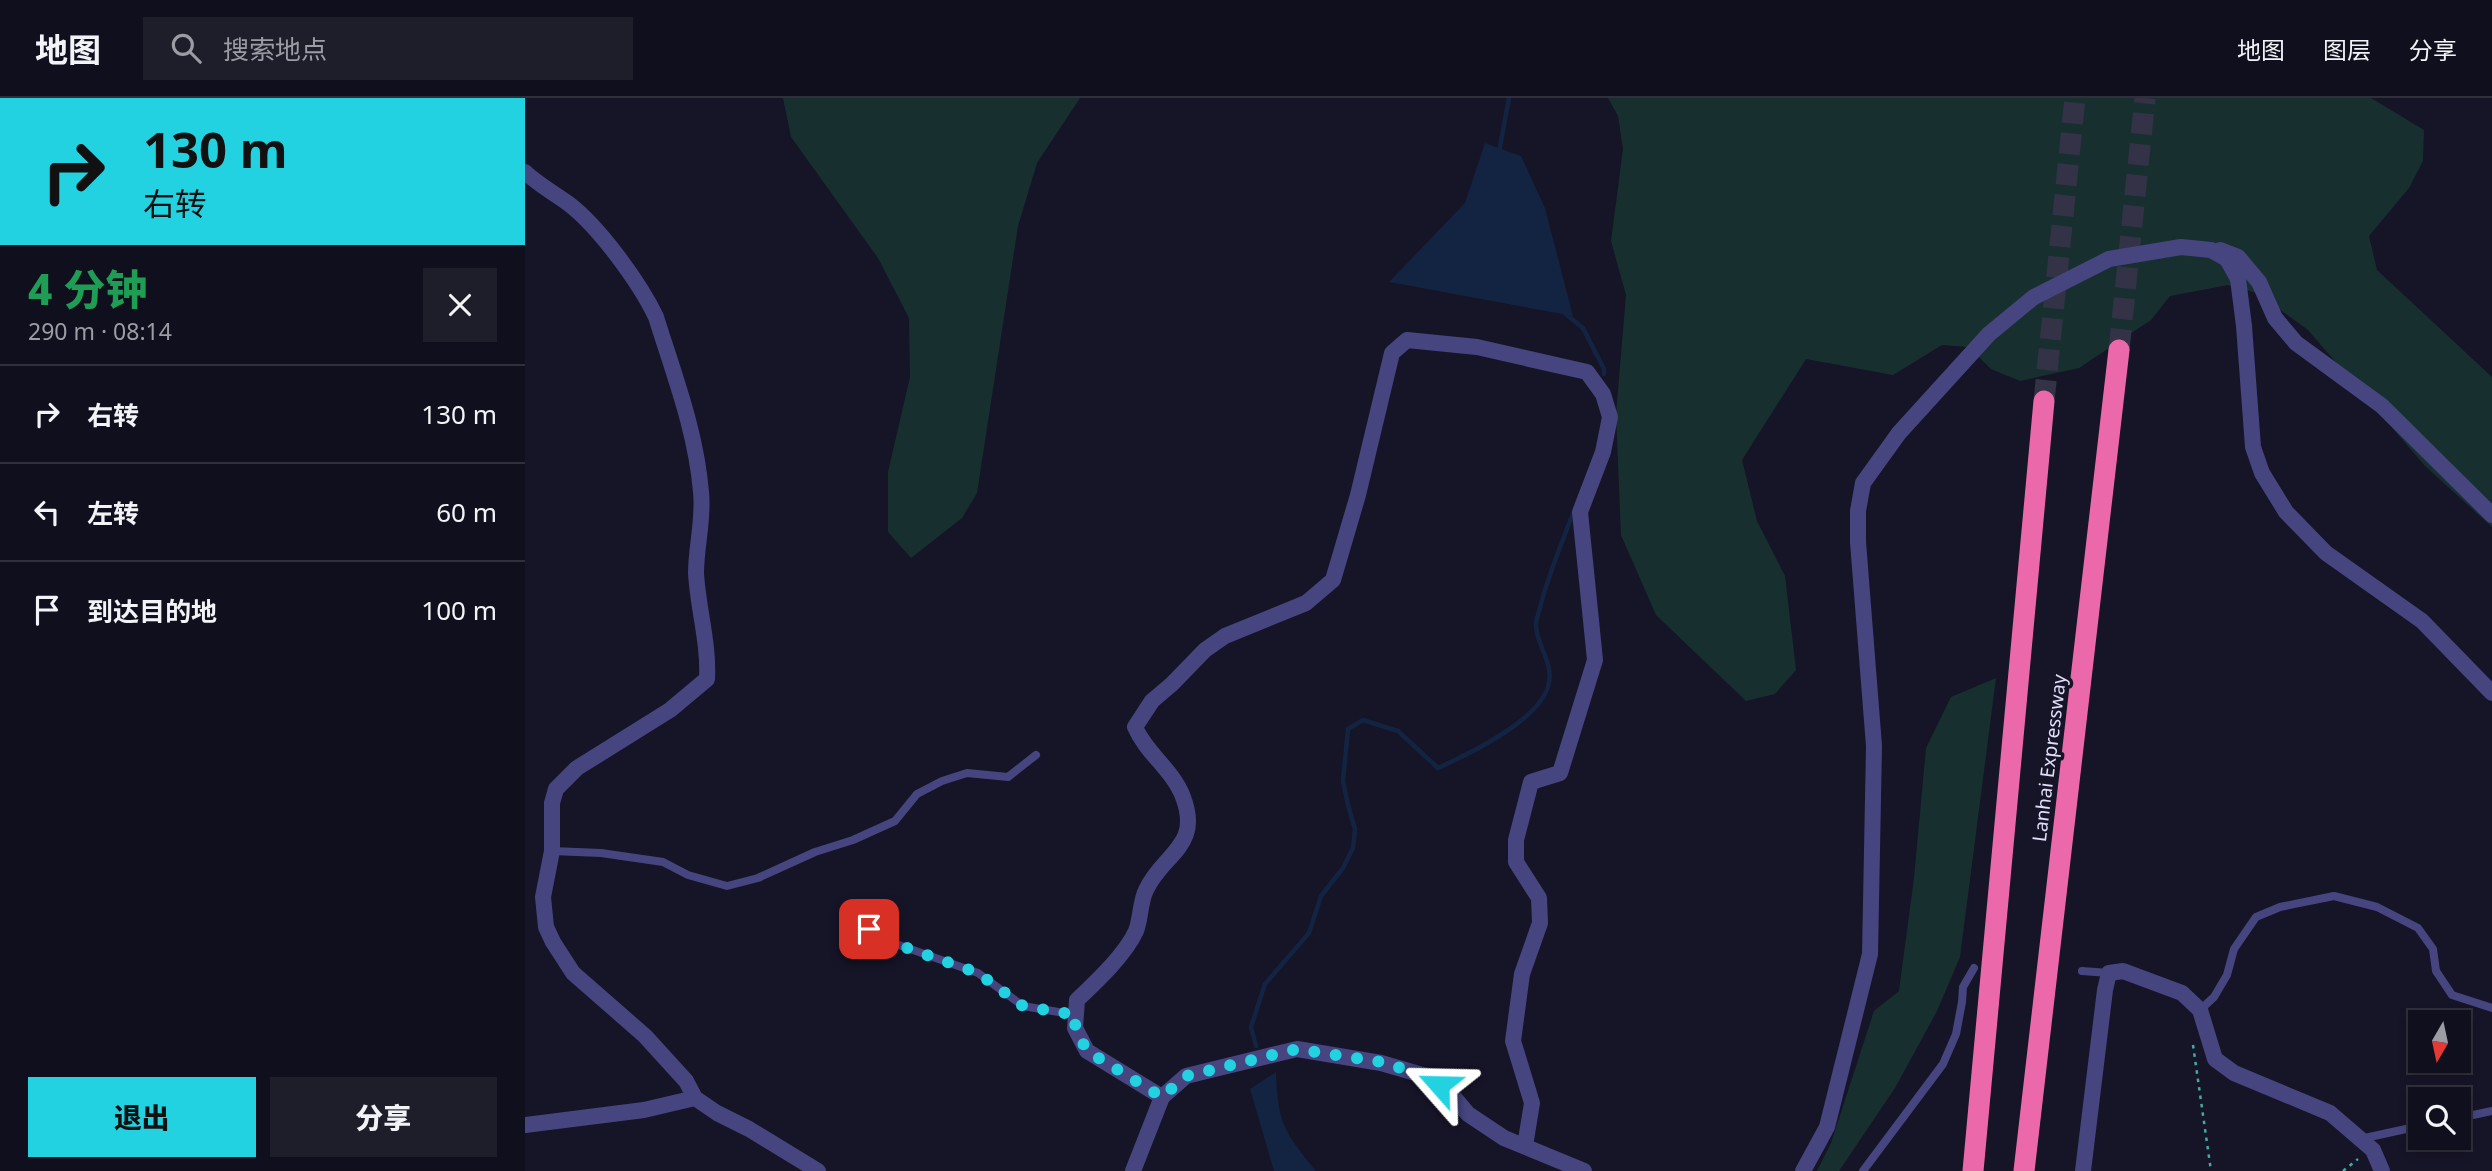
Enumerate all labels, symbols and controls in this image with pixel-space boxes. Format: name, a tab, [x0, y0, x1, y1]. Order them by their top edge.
search box	[143, 17, 633, 80]
text: 地图	[35, 27, 101, 72]
icon: search	[167, 29, 205, 67]
text: 搜索地点	[223, 31, 327, 67]
text: 地图	[2237, 33, 2285, 66]
text: 图层	[2323, 33, 2371, 66]
text: 分享	[2409, 33, 2457, 66]
text: 130 m	[143, 116, 288, 182]
icon: right	[28, 126, 119, 217]
text: 右转	[143, 182, 207, 225]
text: 4 分钟	[28, 260, 147, 317]
button: close	[423, 268, 497, 342]
text: 290 m · 08:14	[28, 315, 172, 347]
icon: right	[28, 395, 66, 433]
text: 130 m	[421, 396, 497, 432]
text: 右转	[87, 397, 139, 433]
icon: left	[28, 493, 66, 531]
text: 60 m	[436, 494, 497, 530]
text: 左转	[87, 495, 139, 531]
icon: arrive	[28, 591, 66, 629]
text: 100 m	[421, 592, 497, 628]
text: 到达目的地	[87, 593, 217, 629]
street label: Lanhai Expressway	[2026, 672, 2072, 843]
pin	[839, 899, 899, 959]
icon: arrive	[850, 910, 888, 948]
north arrow	[2408, 1010, 2471, 1073]
map controls	[2408, 1010, 2471, 1150]
position arrow	[1402, 1048, 1476, 1122]
button: 退出	[28, 1077, 256, 1157]
button: 分享	[270, 1077, 497, 1157]
button: search	[2408, 1087, 2471, 1150]

